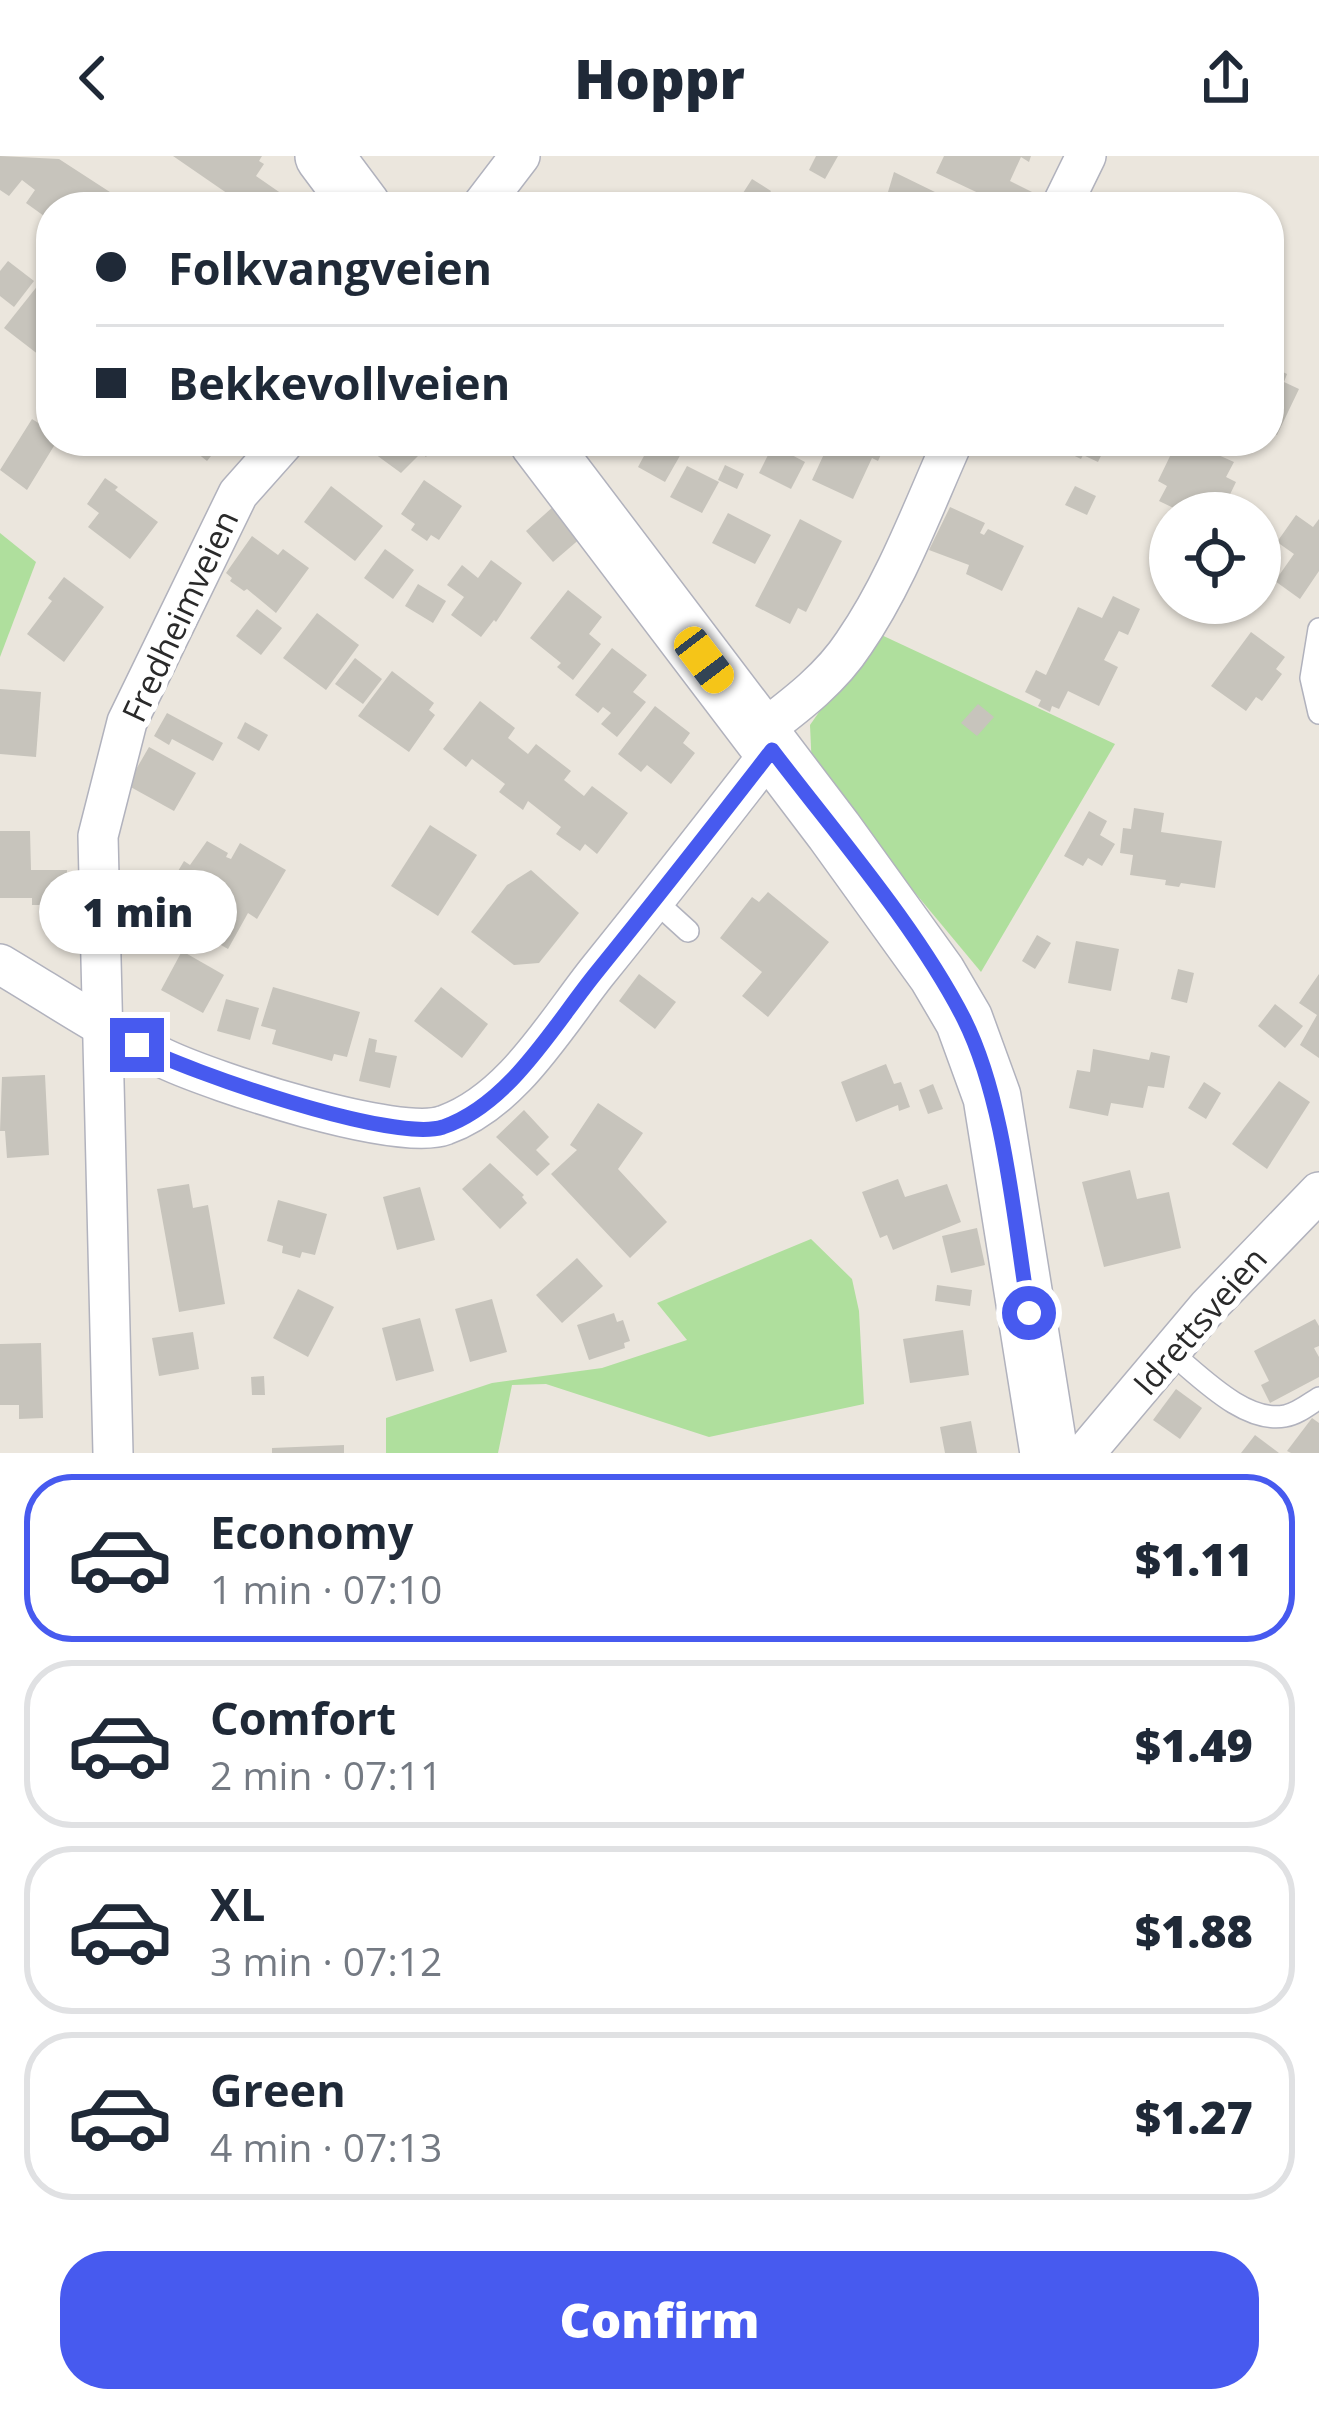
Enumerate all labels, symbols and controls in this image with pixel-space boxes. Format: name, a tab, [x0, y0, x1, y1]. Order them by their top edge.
text: Hoppr	[574, 41, 745, 115]
icon: back	[60, 45, 126, 111]
icon: share	[1193, 45, 1259, 111]
text: Folkvangveien	[168, 237, 492, 298]
text: Bekkevollveien	[168, 352, 510, 413]
map controls	[1149, 492, 1281, 624]
button: locate	[1149, 492, 1281, 624]
street label: Fredheimveien	[111, 503, 248, 729]
car	[668, 620, 740, 700]
callout: 1 min	[38, 871, 236, 955]
text: 1 min	[83, 885, 193, 938]
route end	[110, 1018, 164, 1072]
street label: Idrettsveien	[1123, 1237, 1277, 1404]
route start	[1002, 1286, 1056, 1340]
text: Economy	[210, 1501, 413, 1562]
icon: car	[66, 1504, 174, 1612]
text: $1.11	[1135, 1528, 1253, 1589]
text: 1 min · 07:10	[210, 1562, 442, 1615]
text: Comfort	[210, 1687, 396, 1748]
icon: car	[66, 1690, 174, 1798]
text: $1.49	[1135, 1714, 1253, 1775]
text: 2 min · 07:11	[210, 1748, 442, 1801]
text: XL	[210, 1873, 265, 1934]
icon: car	[66, 1876, 174, 1984]
text: $1.88	[1135, 1900, 1253, 1961]
text: 3 min · 07:12	[210, 1934, 442, 1987]
text: Green	[210, 2059, 346, 2120]
icon: car	[66, 2062, 174, 2170]
text: $1.27	[1135, 2086, 1253, 2147]
text: 4 min · 07:13	[210, 2120, 442, 2173]
button: Confirm	[60, 2251, 1259, 2389]

